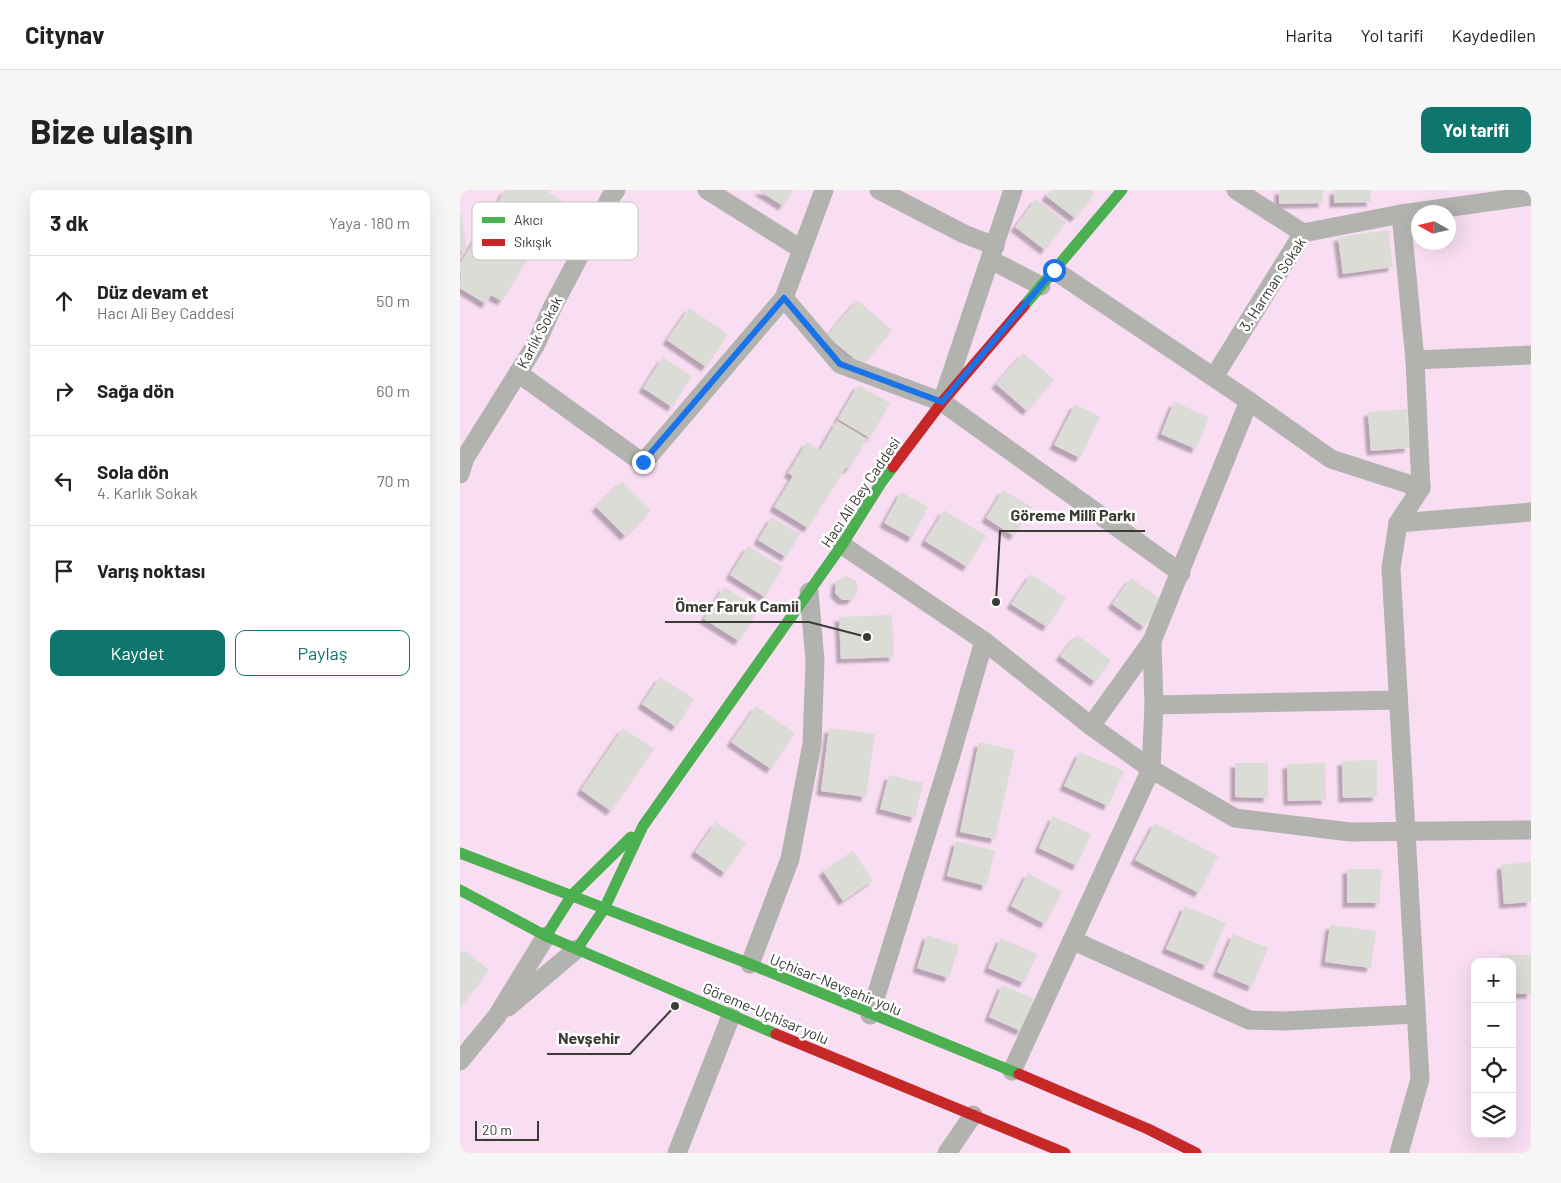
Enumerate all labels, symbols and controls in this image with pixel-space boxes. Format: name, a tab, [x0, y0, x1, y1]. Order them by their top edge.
text: Citynav	[25, 20, 104, 49]
text: Harita	[1285, 24, 1332, 46]
text: Yol tarifi	[1360, 24, 1423, 46]
text: Kaydedilen	[1451, 24, 1536, 46]
button: Yol tarifi	[1421, 107, 1531, 153]
text: Bize ulaşın	[30, 109, 193, 151]
legend	[472, 202, 638, 260]
north arrow	[1411, 205, 1456, 250]
text: 3 dk	[50, 210, 89, 235]
text: Akıcı	[514, 211, 543, 228]
text: Yaya · 180 m	[329, 213, 410, 232]
text: Sıkışık	[514, 233, 552, 250]
street label: 3. Harman Sokak	[1235, 233, 1309, 334]
route start	[1043, 259, 1066, 282]
text: Düz devam et	[97, 280, 209, 303]
icon: ahead	[50, 287, 78, 315]
text: 50 m	[376, 291, 410, 310]
street label: Karlık Sokak	[513, 293, 566, 371]
text: Hacı Ali Bey Caddesi	[97, 303, 234, 322]
icon: right	[50, 377, 78, 405]
text: Sağa dön	[97, 379, 174, 402]
text: 60 m	[376, 381, 410, 400]
street label: Hacı Ali Bey Caddesi	[817, 434, 903, 550]
route end	[632, 451, 655, 474]
text: Sola dön	[97, 460, 169, 483]
icon: left	[50, 467, 78, 495]
text: 70 m	[377, 471, 410, 490]
text: 4. Karlık Sokak	[97, 483, 198, 502]
callout: Göreme Millî Parkı	[1000, 500, 1145, 531]
text: Göreme Millî Parkı	[1011, 505, 1136, 524]
icon: arrive	[50, 557, 78, 585]
text: Varış noktası	[97, 559, 205, 582]
callout: Ömer Faruk Camii	[665, 591, 809, 622]
text: Ömer Faruk Camii	[675, 596, 799, 615]
button: Kaydet	[50, 630, 225, 676]
button: Paylaş	[235, 630, 410, 676]
street label: Uçhisar-Nevşehir yolu	[767, 949, 905, 1019]
map controls	[1471, 958, 1516, 1138]
button: +	[1471, 958, 1516, 1003]
street label: Göreme-Uçhisar yolu	[700, 978, 832, 1048]
button: −	[1471, 1003, 1516, 1048]
callout: Nevşehir	[547, 1023, 630, 1054]
text: Nevşehir	[558, 1028, 620, 1047]
button: locate	[1471, 1048, 1516, 1093]
button: layers	[1471, 1093, 1516, 1138]
scale bar	[475, 1118, 539, 1141]
text: 20 m	[482, 1121, 512, 1138]

